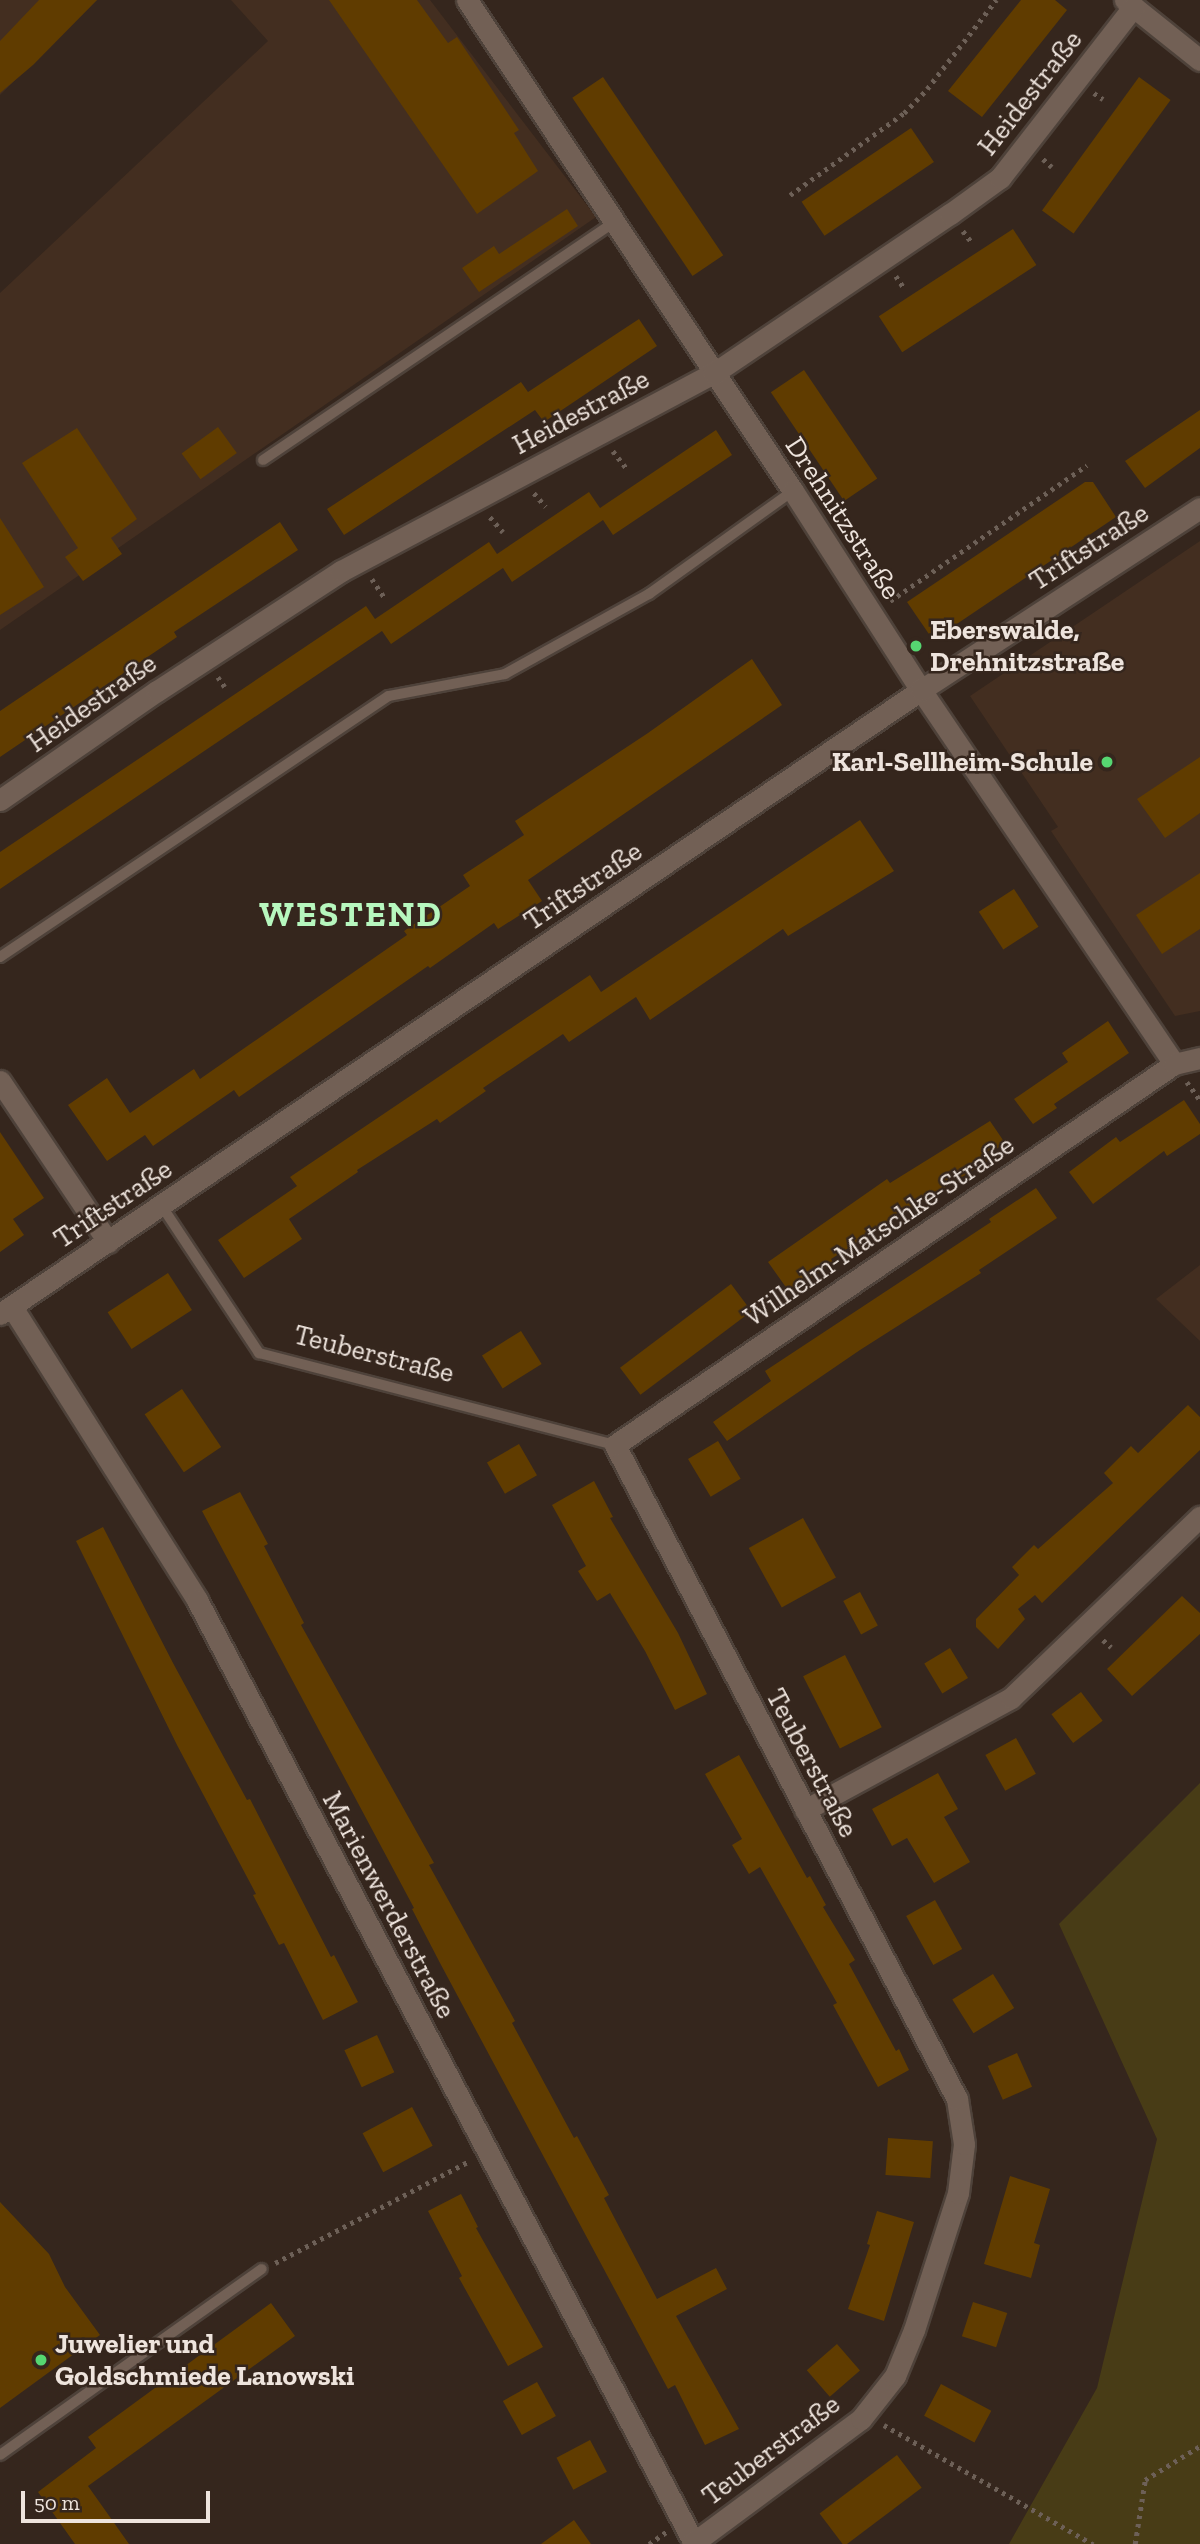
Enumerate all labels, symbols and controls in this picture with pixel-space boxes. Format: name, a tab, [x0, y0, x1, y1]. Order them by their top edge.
street label: Heidestraße	[971, 24, 1089, 162]
street label: Heidestraße	[507, 362, 655, 462]
street label: Drehnitzstraße	[778, 430, 908, 606]
street label: Triftstraße	[1023, 496, 1155, 598]
place label: Eberswalde, Drehnitzstraße	[930, 613, 1124, 679]
marker: Eberswalde, Drehnitzstraße	[908, 638, 924, 654]
street label: Heidestraße	[21, 646, 163, 760]
place label: Karl-Sellheim-Schule	[832, 745, 1093, 779]
marker: Karl-Sellheim-Schule	[1099, 754, 1115, 770]
street label: Triftstraße	[518, 834, 648, 938]
district label: WESTEND	[260, 893, 442, 935]
street label: Wilhelm-Matschke-Straße	[738, 1128, 1020, 1334]
street label: Triftstraße	[48, 1152, 178, 1256]
street label: Teuberstraße	[291, 1318, 457, 1390]
street label: Teuberstraße	[759, 1683, 865, 1843]
street label: Marienwerderstraße	[315, 1786, 463, 2024]
place label: Juwelier und Goldschmiede Lanowski	[55, 2327, 354, 2393]
marker: Juwelier und Goldschmiede Lanowski	[33, 2352, 49, 2368]
street label: Teuberstraße	[696, 2387, 846, 2513]
scale bar	[24, 2478, 214, 2522]
text: 50 m	[34, 2490, 80, 2515]

